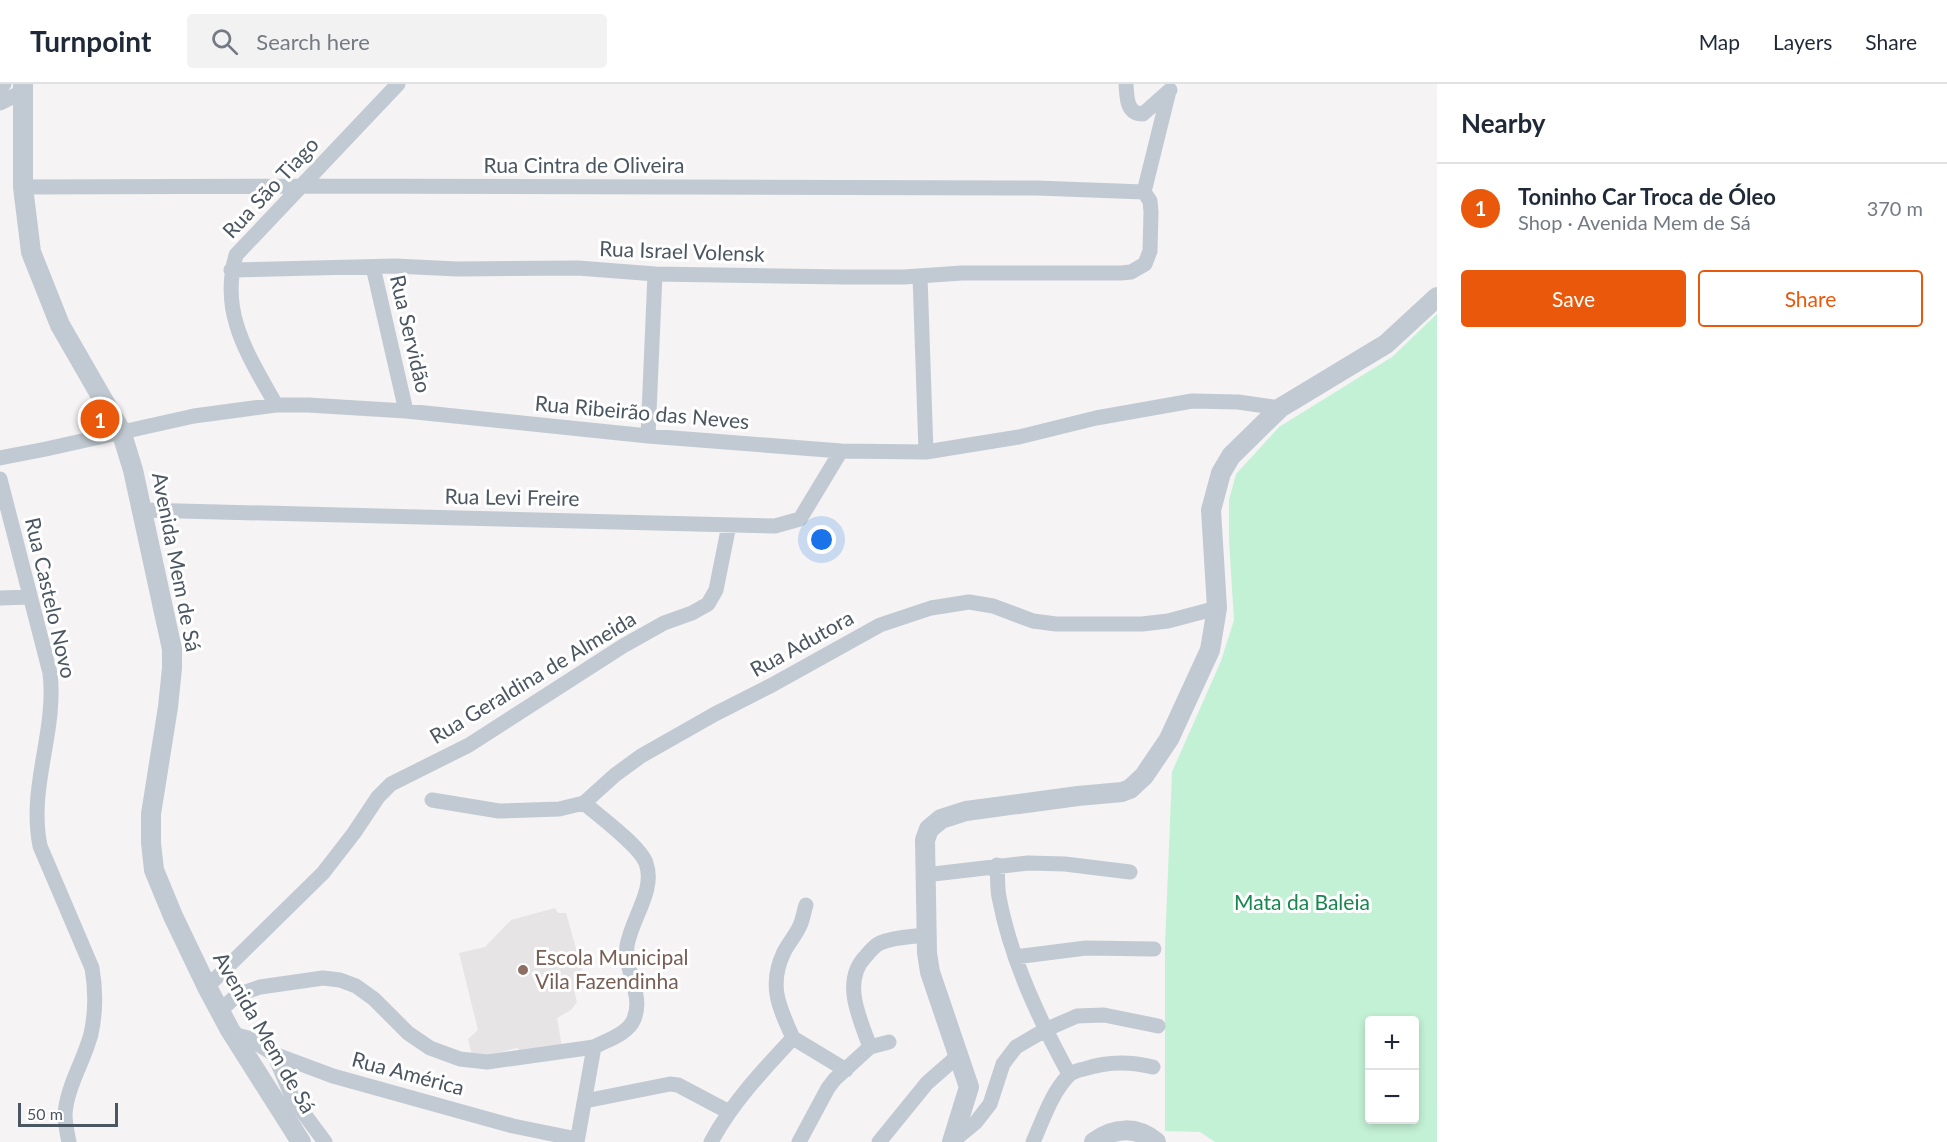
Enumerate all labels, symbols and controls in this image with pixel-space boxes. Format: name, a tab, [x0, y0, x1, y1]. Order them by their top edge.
search box	[187, 14, 607, 68]
text: Turnpoint	[30, 24, 151, 58]
icon: search	[208, 25, 241, 58]
text: Search here	[256, 28, 370, 55]
text: Map	[1699, 29, 1740, 54]
text: Layers	[1773, 29, 1832, 54]
text: Share	[1865, 29, 1917, 54]
text: Nearby	[1461, 107, 1546, 139]
street label: Rua São Tiago	[217, 131, 323, 243]
street label: Rua Cintra de Oliveira	[483, 152, 685, 177]
text: Toninho Car Troca de Óleo	[1518, 183, 1776, 210]
text: 1	[1475, 196, 1486, 220]
text: 370 m	[1867, 196, 1923, 220]
text: Shop · Avenida Mem de Sá	[1518, 210, 1751, 234]
street label: Rua Israel Volensk	[599, 235, 766, 266]
button: Save	[1461, 270, 1686, 327]
button: Share	[1698, 270, 1923, 327]
street label: Rua Servidão	[386, 272, 437, 395]
street label: Rua Ribeirão das Neves	[534, 390, 750, 433]
pin: 1	[80, 396, 120, 442]
street label: Avenida Mem de Sá	[148, 470, 207, 654]
street label: Rua Levi Freire	[444, 483, 580, 510]
street label: Rua Castelo Novo	[21, 515, 82, 681]
your location	[807, 525, 836, 554]
street label: Rua Adutora	[745, 604, 857, 681]
street label: Rua Geraldina de Almeida	[425, 605, 640, 748]
park label: Mata da Baleia	[1234, 889, 1370, 914]
place label: Escola Municipal Vila Fazendinha	[535, 944, 689, 993]
street label: Avenida Mem de Sá	[209, 947, 322, 1117]
marker: Escola Municipal Vila Fazendinha	[516, 963, 530, 977]
map controls	[1365, 1016, 1419, 1124]
button: +	[1365, 1016, 1419, 1070]
street label: Rua América	[349, 1046, 467, 1100]
button: −	[1365, 1070, 1419, 1124]
scale bar	[18, 1100, 118, 1128]
text: 50 m	[27, 1104, 63, 1123]

